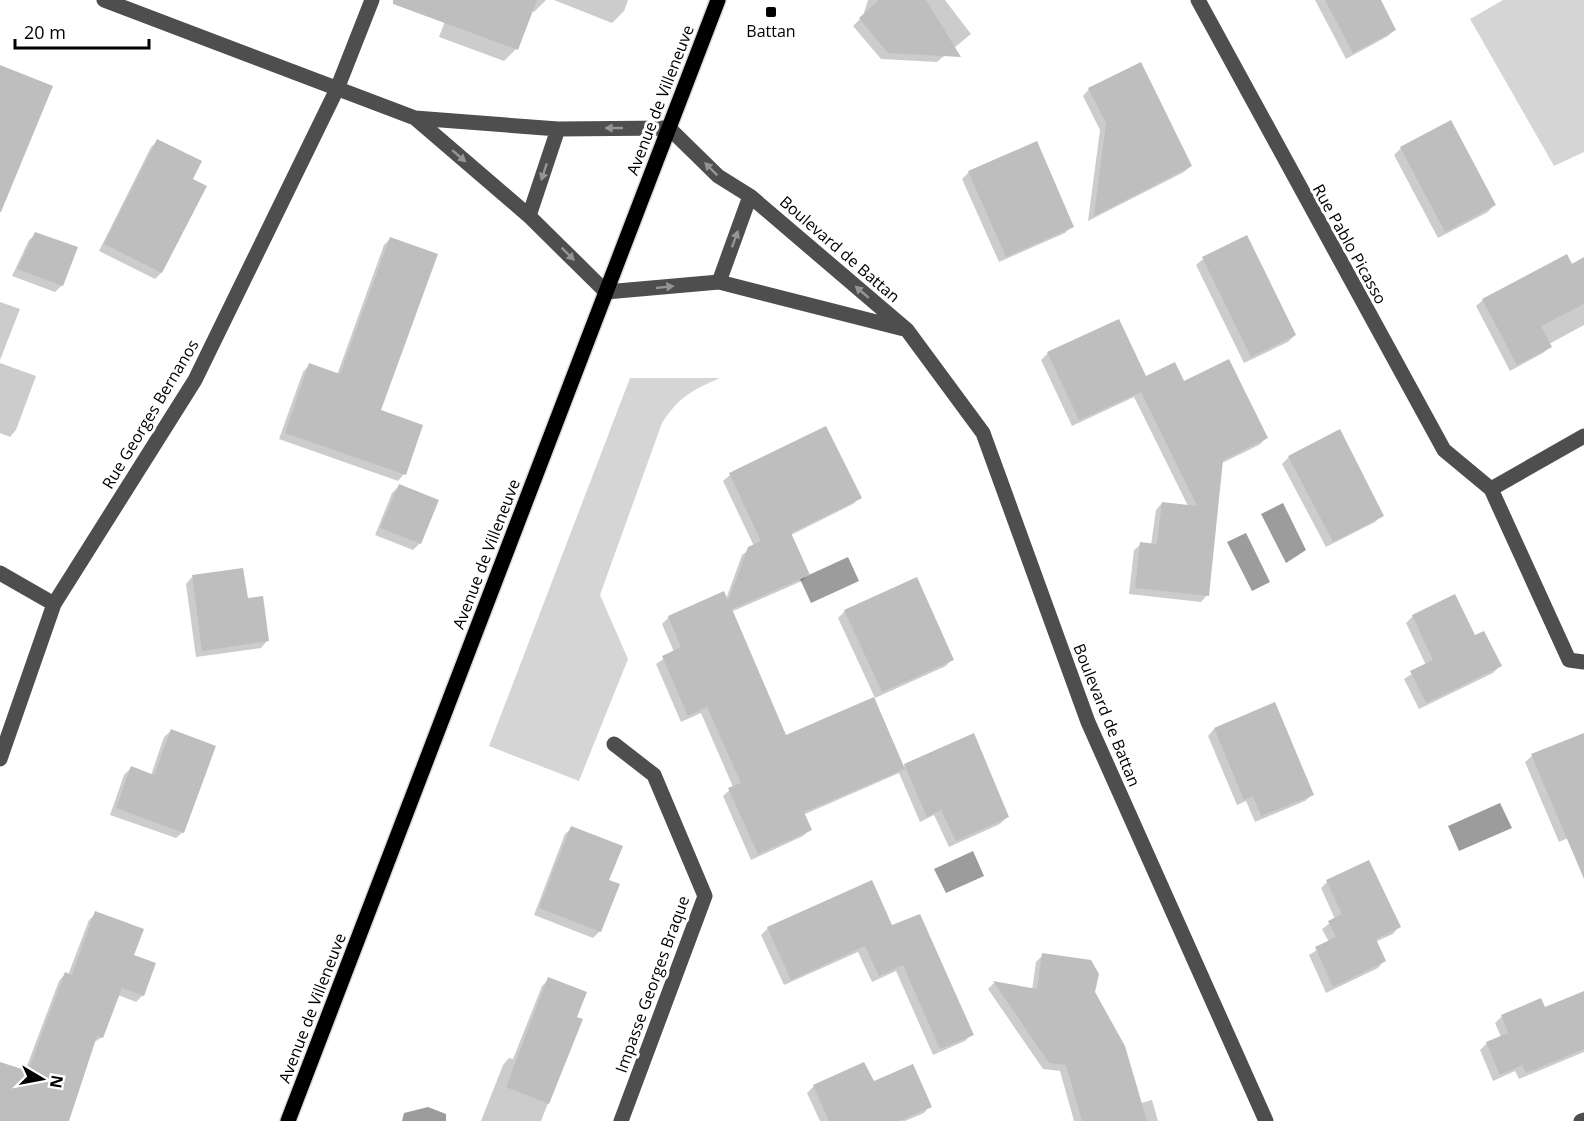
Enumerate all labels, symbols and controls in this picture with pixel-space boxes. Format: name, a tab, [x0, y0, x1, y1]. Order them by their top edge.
marker: Battan	[764, 5, 778, 19]
scale bar	[15, 12, 148, 50]
text: 20 m	[24, 20, 66, 44]
place label: Battan	[746, 20, 796, 42]
street label: Avenue de Villeneuve	[621, 22, 699, 178]
one-way arrow	[604, 123, 623, 133]
one-way arrow	[451, 149, 466, 162]
one-way arrow	[704, 162, 718, 177]
one-way arrow	[538, 163, 548, 181]
street label: Rue Pablo Picasso	[1308, 180, 1392, 308]
street label: Boulevard de Battan	[775, 191, 905, 307]
one-way arrow	[730, 230, 740, 248]
one-way arrow	[560, 247, 574, 261]
one-way arrow	[655, 282, 674, 292]
one-way arrow	[855, 286, 870, 299]
street label: Rue Georges Bernanos	[97, 335, 203, 493]
street label: Avenue de Villeneuve	[447, 476, 525, 632]
street label: Boulevard de Battan	[1068, 640, 1146, 790]
street label: Impasse Georges Braque	[610, 892, 694, 1076]
street label: Avenue de Villeneuve	[273, 930, 351, 1086]
north arrow	[12, 1049, 72, 1109]
text: N	[45, 1073, 69, 1090]

